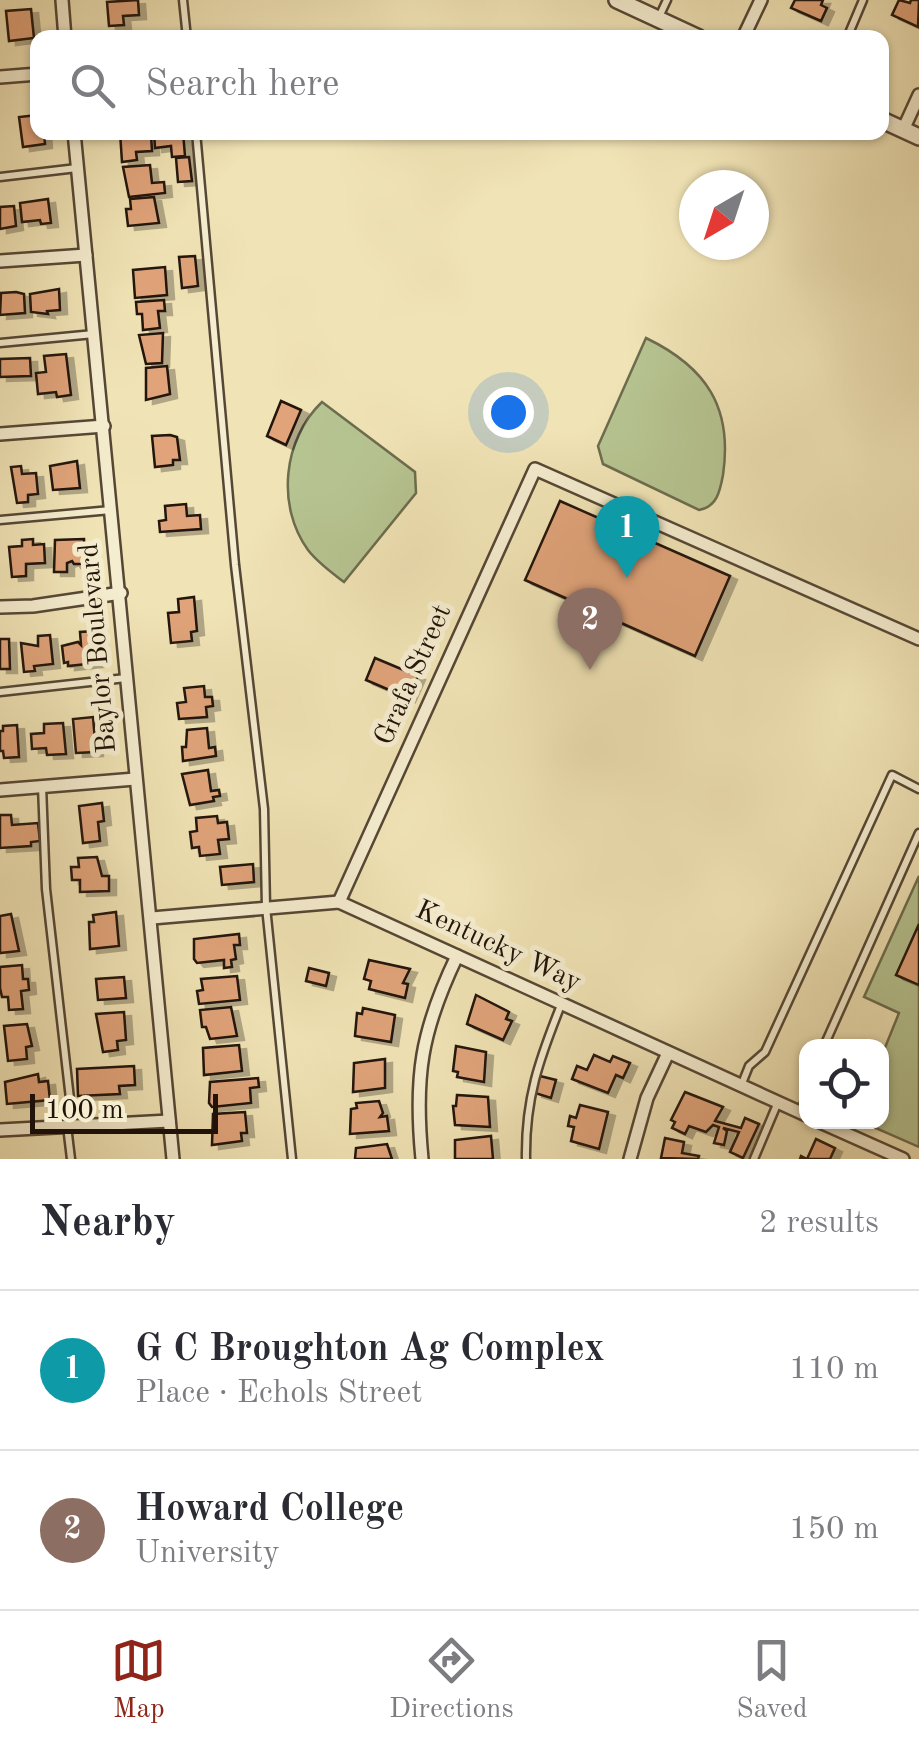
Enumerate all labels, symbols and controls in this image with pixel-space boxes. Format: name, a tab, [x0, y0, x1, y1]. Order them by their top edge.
search box	[30, 30, 889, 140]
icon: search	[65, 58, 120, 113]
text: Search here	[145, 66, 340, 104]
north arrow	[679, 170, 769, 260]
your location	[483, 387, 534, 438]
pin: 1	[594, 496, 660, 578]
street label: Baylor Boulevard	[76, 542, 122, 754]
pin: 2	[558, 588, 622, 670]
street label: Grafa Street	[371, 601, 457, 749]
street label: Kentucky Way	[411, 896, 585, 998]
map controls	[799, 1039, 889, 1129]
button: locate	[799, 1039, 889, 1129]
scale bar	[30, 1089, 218, 1134]
text: 100 m	[45, 1097, 124, 1125]
text: Nearby	[40, 1203, 176, 1245]
text: 2 results	[759, 1208, 879, 1240]
text: G C Broughton Ag Complex	[135, 1331, 604, 1369]
text: 1	[63, 1354, 82, 1386]
text: 110 m	[789, 1354, 879, 1386]
text: Place · Echols Street	[135, 1378, 422, 1410]
text: Howard College	[135, 1491, 404, 1529]
text: 2	[63, 1514, 82, 1546]
text: 150 m	[789, 1514, 879, 1546]
text: University	[135, 1538, 280, 1570]
tab: Map	[111, 1633, 166, 1728]
tab: Directions	[389, 1633, 514, 1728]
tab: Saved	[736, 1633, 808, 1728]

